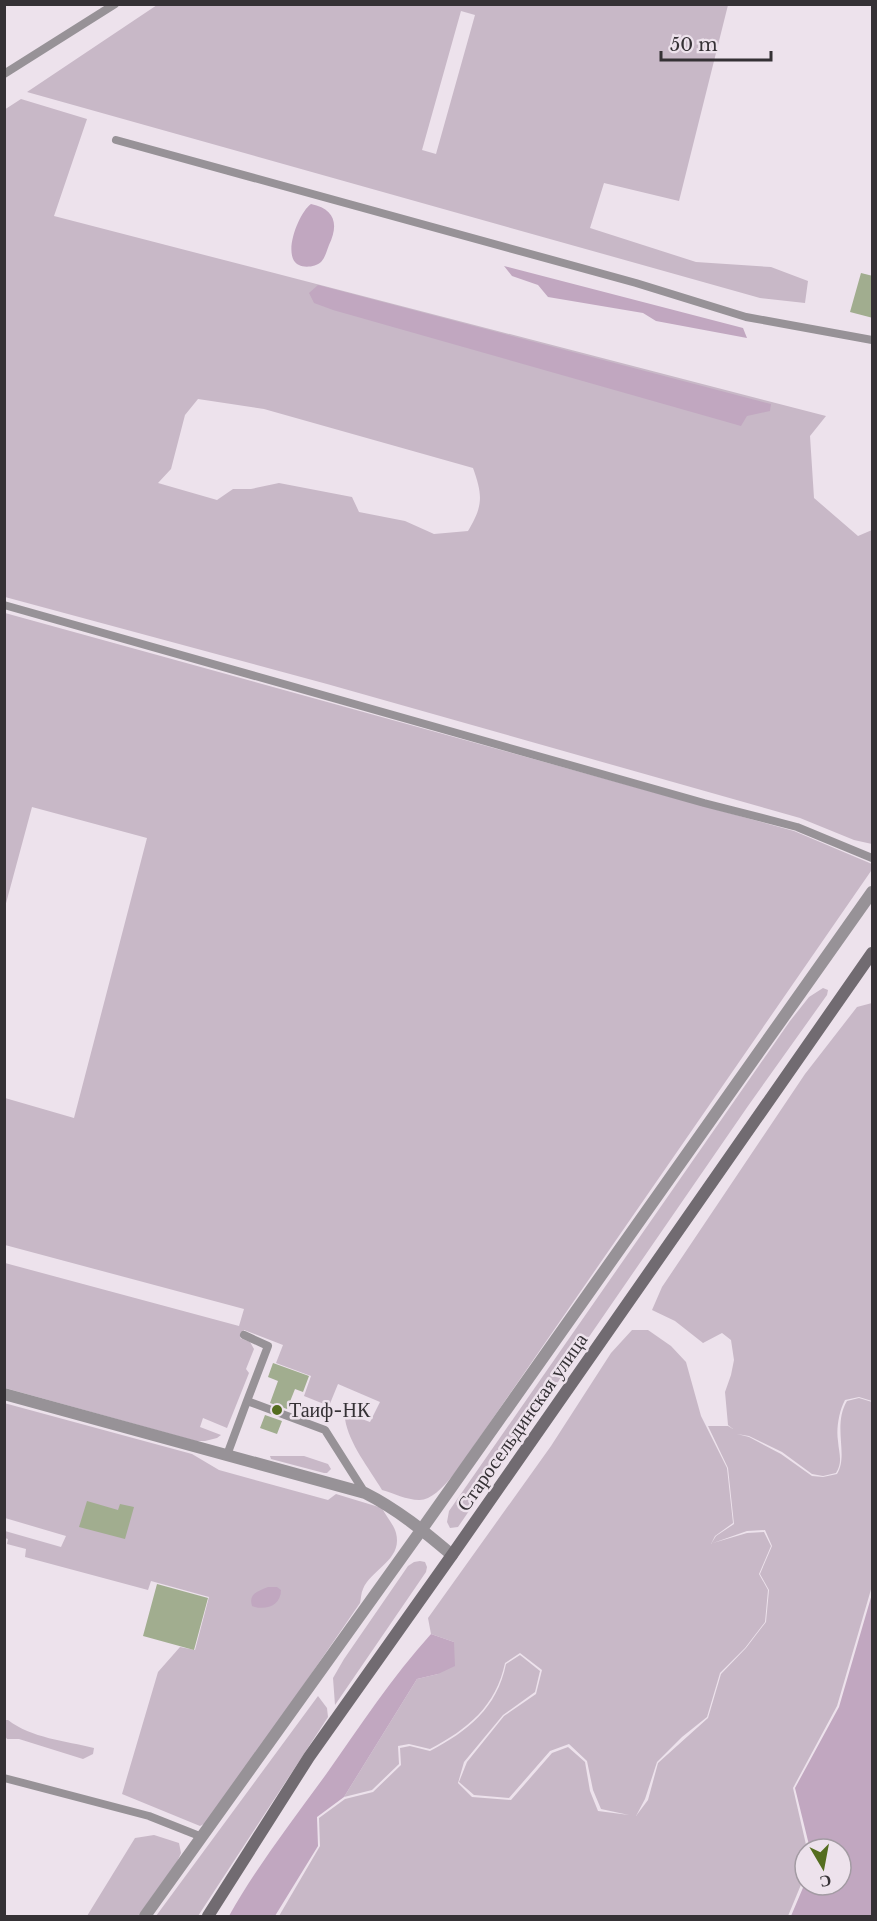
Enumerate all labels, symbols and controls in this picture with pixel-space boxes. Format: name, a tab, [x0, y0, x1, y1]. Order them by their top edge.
scale bar	[661, 24, 770, 62]
text: 50 m	[670, 34, 718, 56]
street label: Старосельдинская улица	[451, 1328, 593, 1516]
place label: Таиф-НК	[289, 1398, 371, 1422]
marker: Таиф-НК	[270, 1403, 284, 1417]
north arrow	[793, 1837, 853, 1897]
text: С	[818, 1871, 833, 1893]

